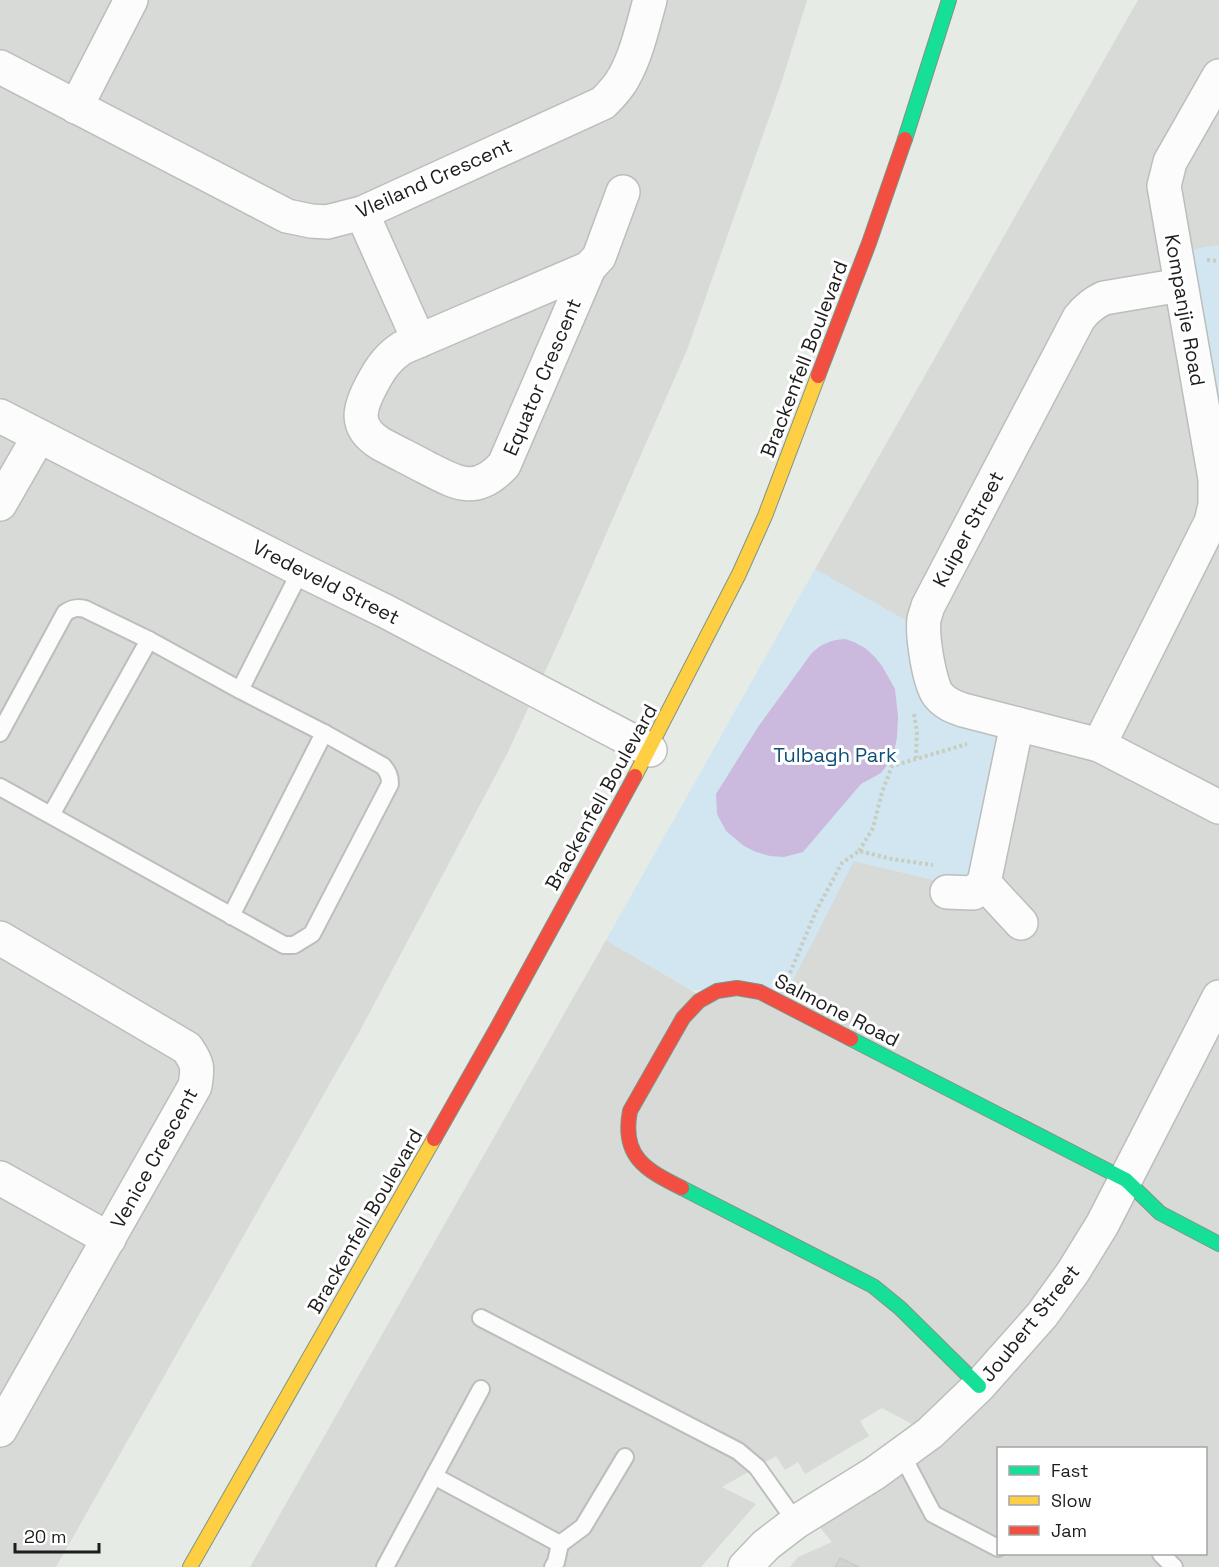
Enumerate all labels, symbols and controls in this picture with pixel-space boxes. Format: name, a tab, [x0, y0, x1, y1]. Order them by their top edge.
street label: Vleiland Crescent	[352, 132, 516, 224]
street label: Kompanjie Road	[1159, 232, 1211, 388]
street label: Brackenfell Boulevard	[754, 257, 854, 461]
street label: Equator Crescent	[497, 294, 587, 460]
street label: Kuiper Street	[927, 467, 1009, 591]
street label: Vredeveld Street	[248, 534, 404, 630]
street label: Brackenfell Boulevard	[539, 699, 663, 895]
park label: Tulbagh Park	[773, 742, 897, 768]
street label: Salmone Road	[770, 967, 904, 1053]
street label: Venice Crescent	[105, 1083, 203, 1233]
street label: Brackenfell Boulevard	[301, 1124, 429, 1318]
street label: Joubert Street	[975, 1259, 1085, 1387]
legend	[997, 1447, 1207, 1555]
text: Fast	[1051, 1459, 1088, 1482]
text: Slow	[1051, 1489, 1092, 1512]
scale bar	[15, 1516, 99, 1554]
text: Jam	[1051, 1519, 1087, 1542]
text: 20 m	[24, 1525, 67, 1548]

